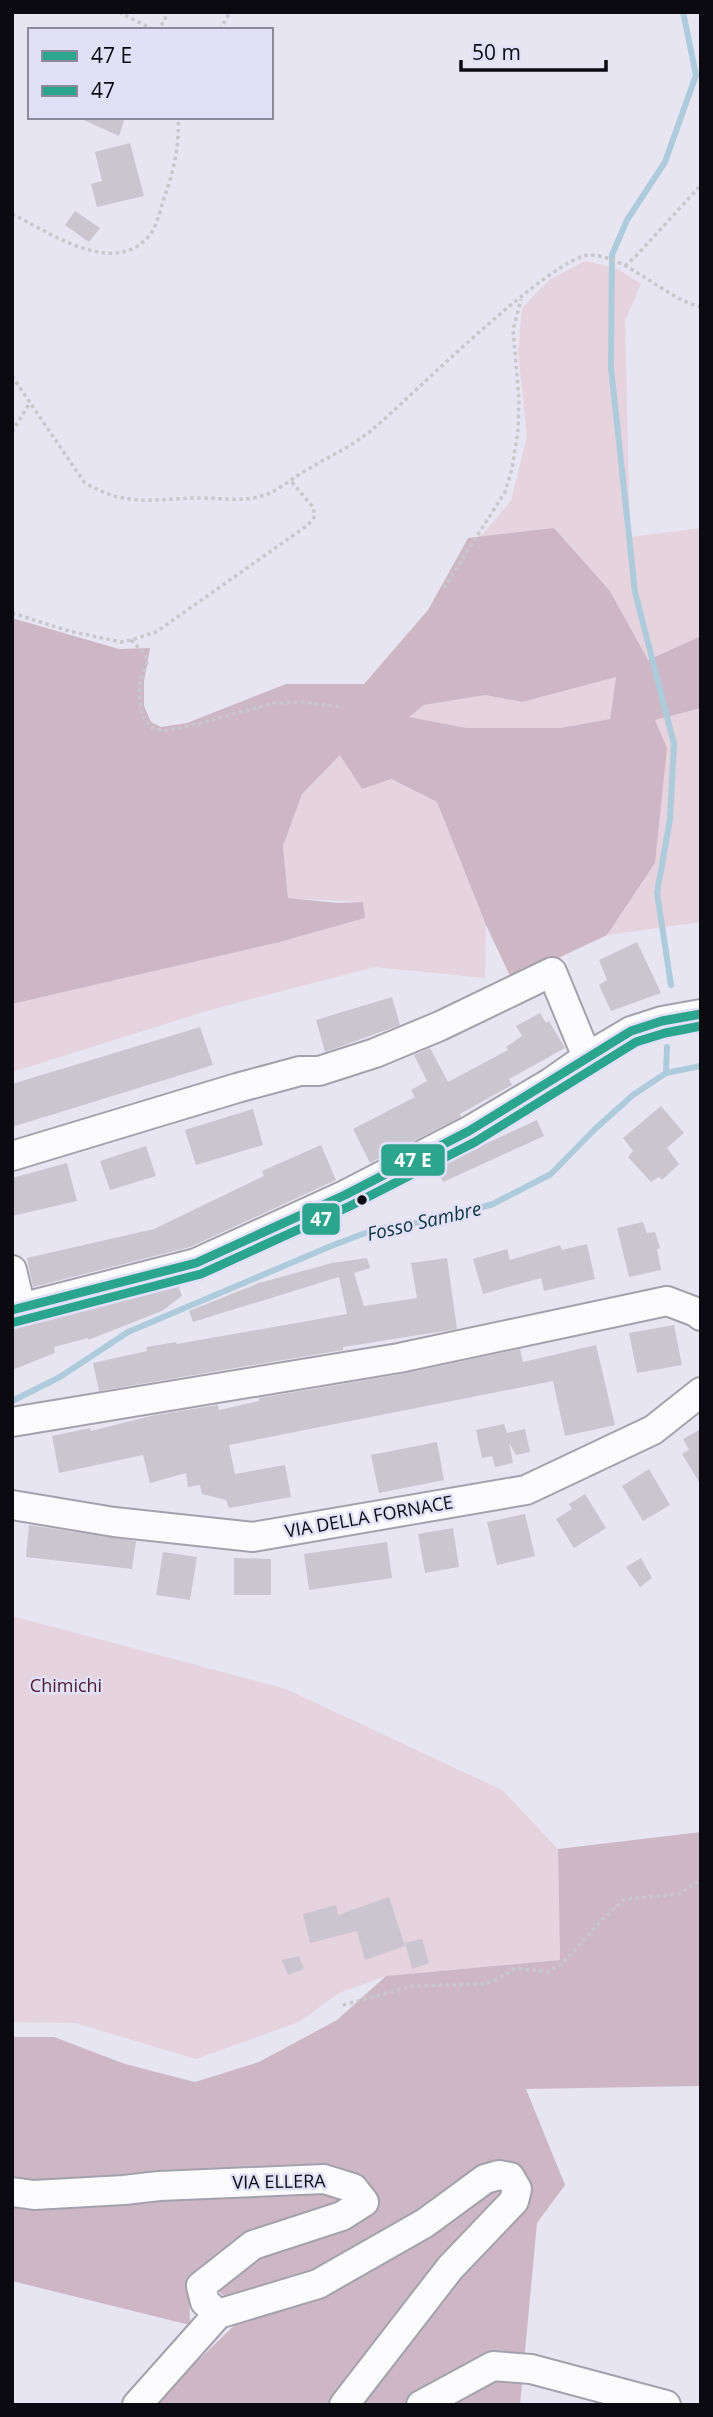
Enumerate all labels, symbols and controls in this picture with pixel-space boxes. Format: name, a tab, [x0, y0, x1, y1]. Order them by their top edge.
legend	[28, 28, 273, 119]
scale bar	[461, 28, 606, 72]
text: 50 m	[472, 38, 521, 66]
text: 47 E	[91, 41, 132, 69]
text: 47	[91, 76, 115, 104]
line badge: 47 E	[380, 1143, 446, 1177]
text: 47 E	[394, 1147, 432, 1173]
unlabelled marker	[355, 1193, 369, 1207]
water label: Fosso Sambre	[364, 1195, 484, 1247]
line badge: 47	[301, 1202, 341, 1236]
text: 47	[310, 1206, 332, 1232]
street label: VIA DELLA FORNACE	[283, 1489, 455, 1543]
park label: Chimichi	[30, 1673, 102, 1697]
street label: VIA ELLERA	[232, 2168, 326, 2194]

